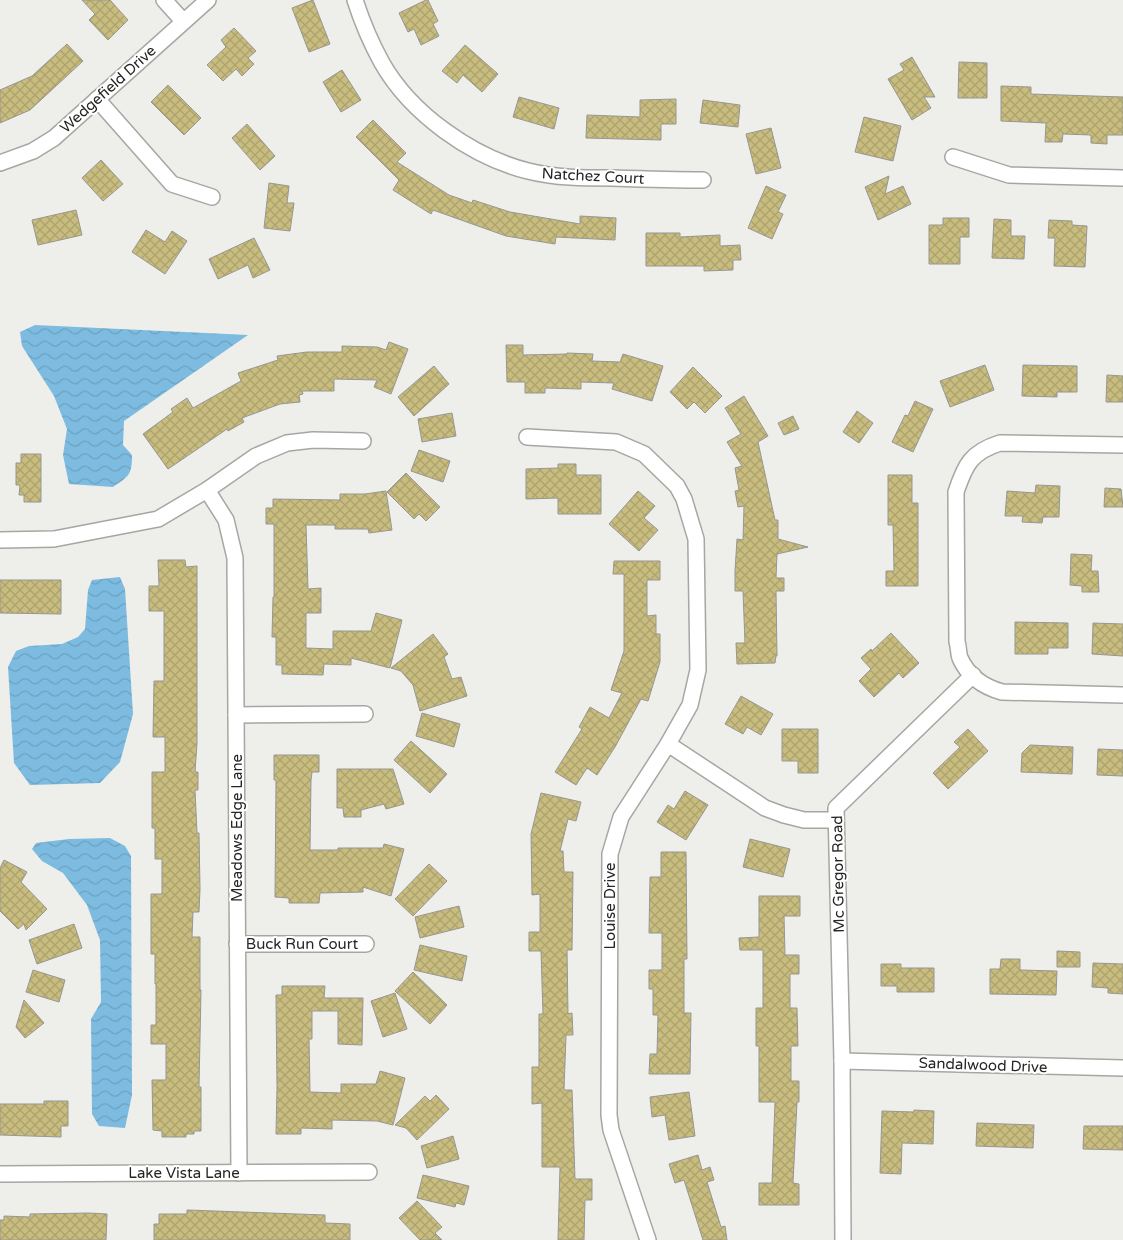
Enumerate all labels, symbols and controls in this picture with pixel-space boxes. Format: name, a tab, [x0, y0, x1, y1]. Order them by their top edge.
street label: Wedgefield Drive	[56, 41, 160, 137]
street label: Natchez Court	[541, 164, 645, 188]
street label: Meadows Edge Lane	[228, 754, 246, 902]
street label: Mc Gregor Road	[828, 815, 848, 933]
street label: Louise Drive	[601, 862, 619, 950]
street label: Buck Run Court	[246, 935, 358, 953]
street label: Sandalwood Drive	[918, 1054, 1048, 1076]
street label: Lake Vista Lane	[128, 1164, 240, 1182]

